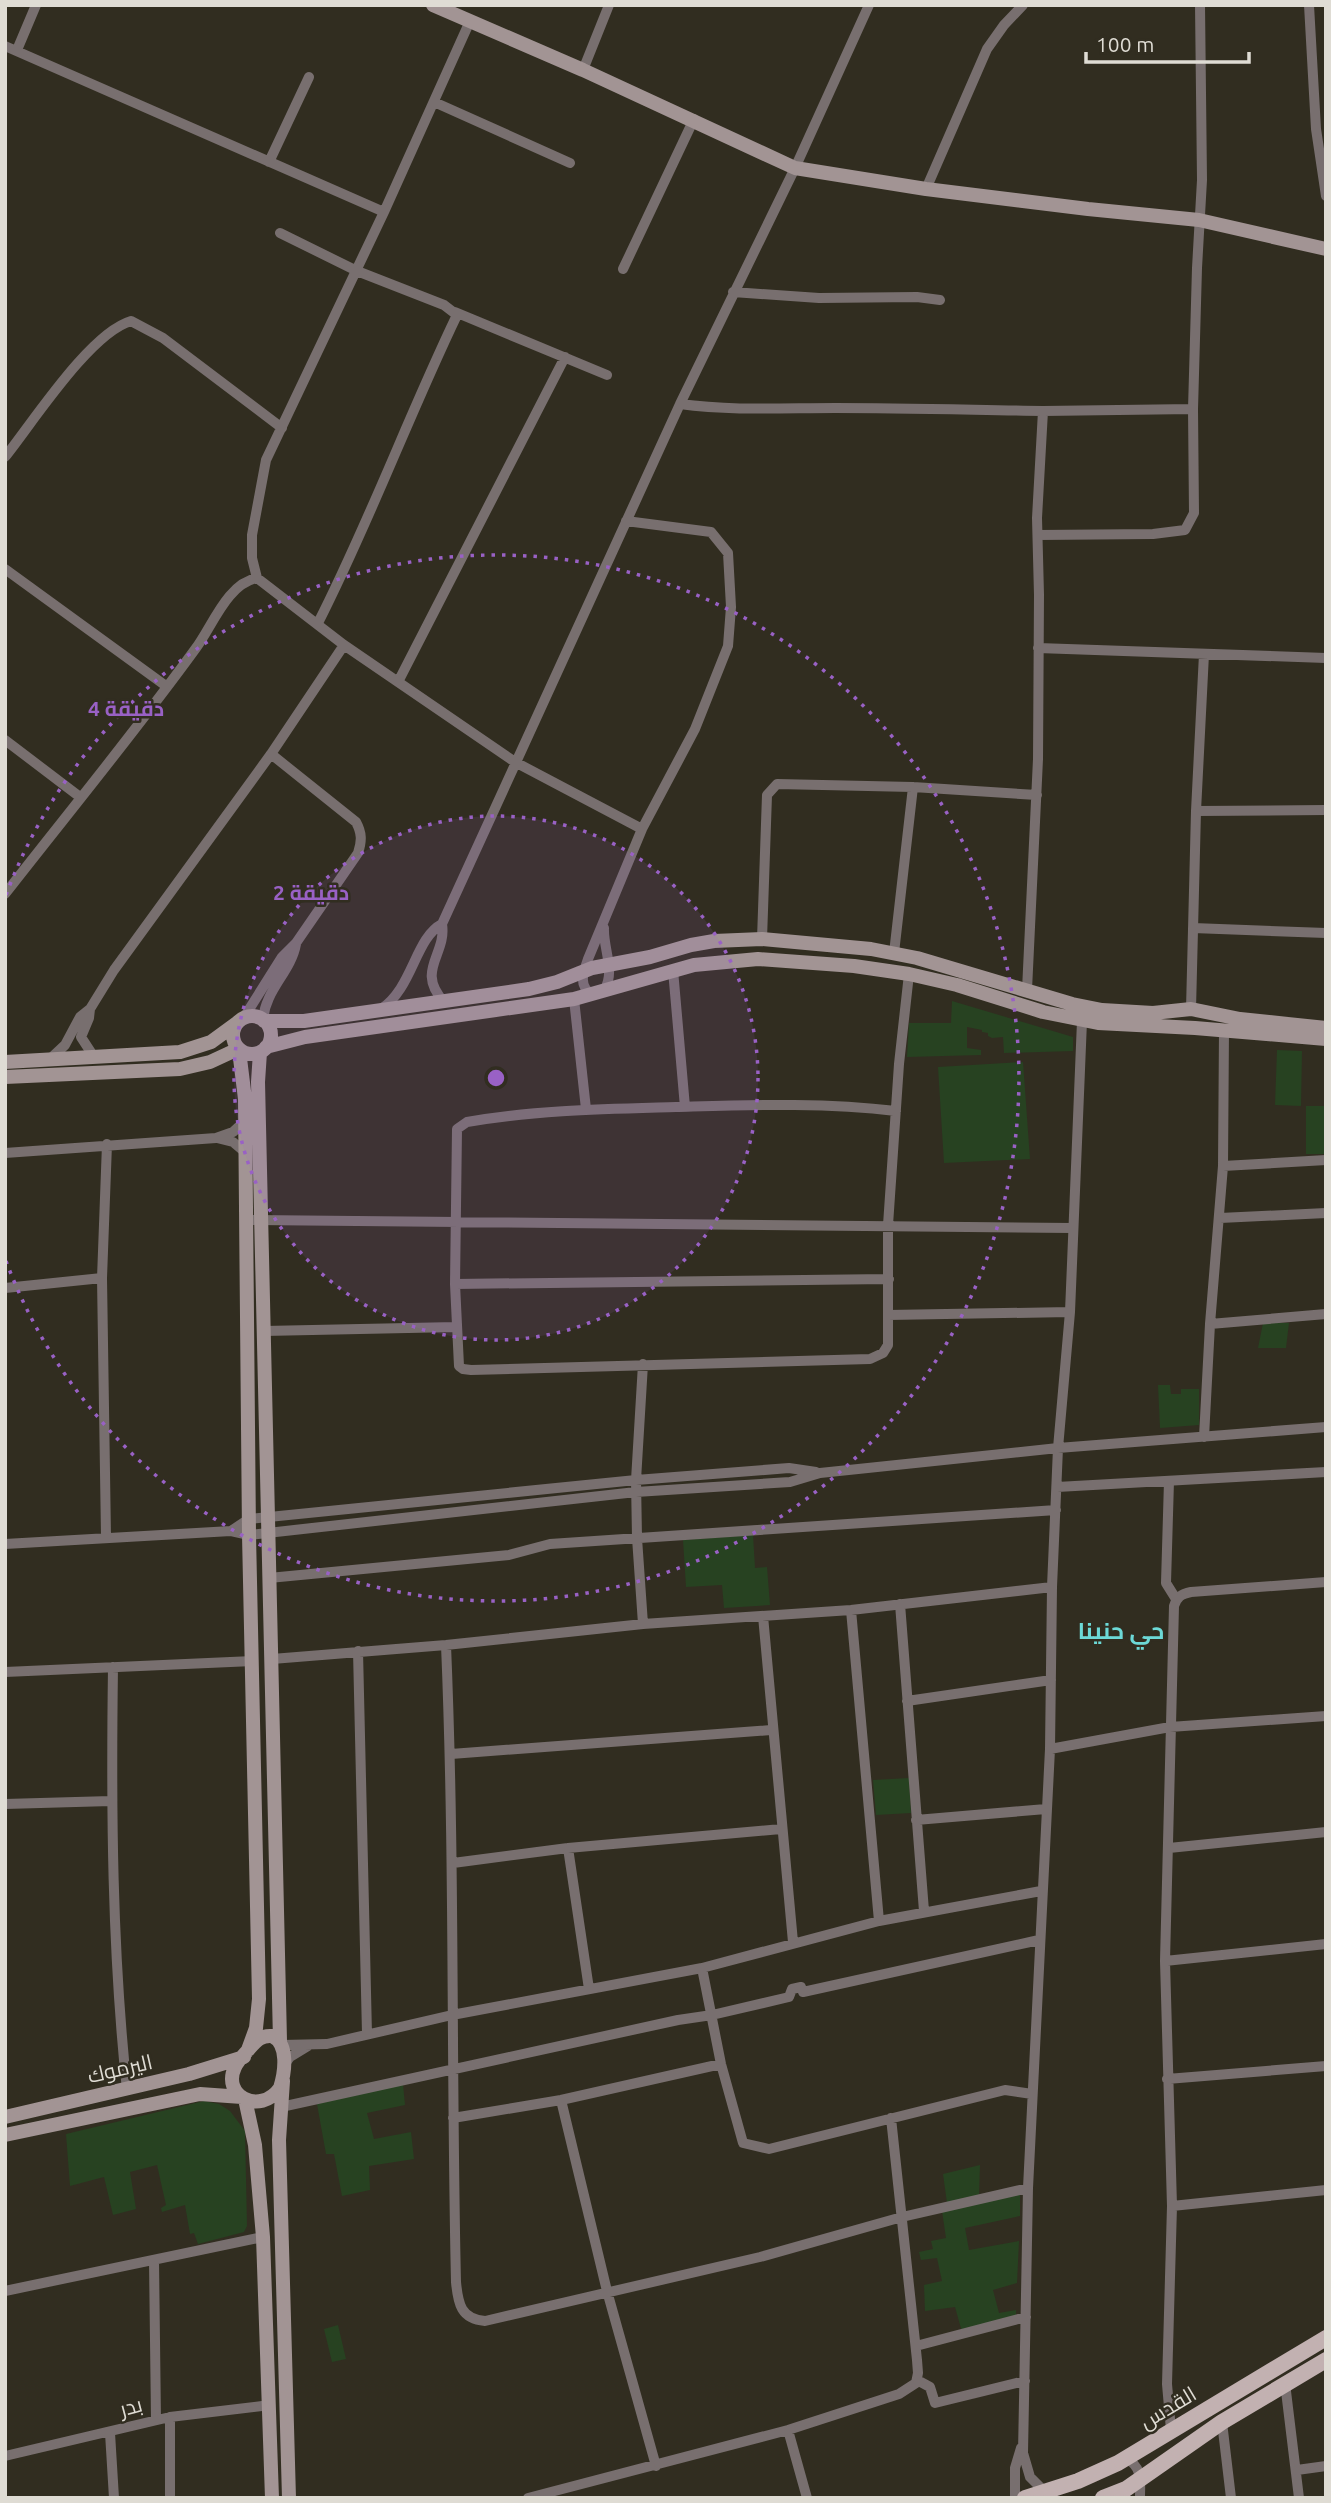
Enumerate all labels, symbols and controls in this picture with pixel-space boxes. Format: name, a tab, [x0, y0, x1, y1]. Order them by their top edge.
scale bar	[1086, 21, 1249, 65]
text: 100 m	[1096, 32, 1154, 56]
text: 4 دقيقة	[88, 696, 164, 721]
text: 2 دقيقة	[273, 880, 349, 905]
centre of rings	[484, 1066, 508, 1090]
district label: حي حنينا	[1078, 1618, 1164, 1650]
street label: اليرموك	[85, 2049, 155, 2088]
street label: القدس	[1135, 2381, 1201, 2435]
street label: بدر	[116, 2392, 145, 2422]

